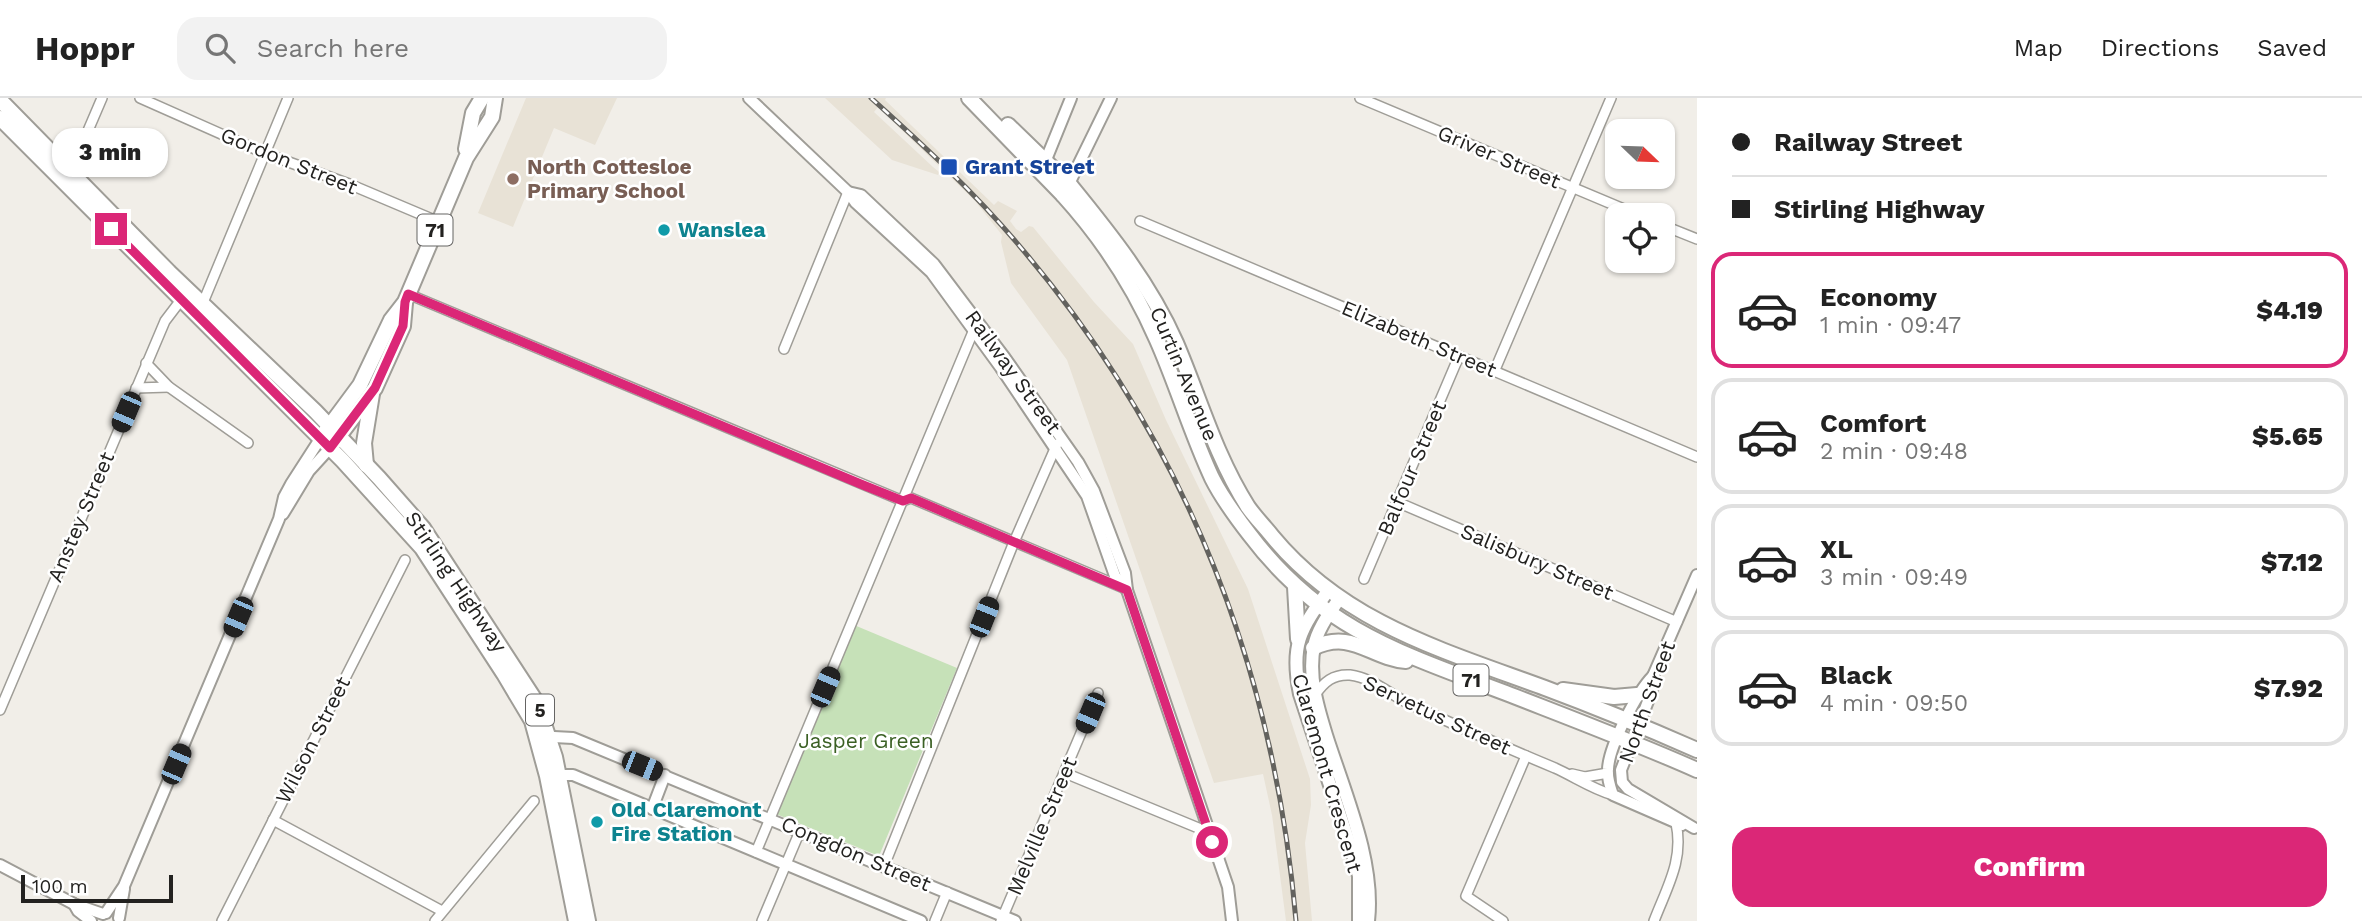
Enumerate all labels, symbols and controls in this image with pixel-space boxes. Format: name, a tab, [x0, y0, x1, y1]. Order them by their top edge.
search box	[177, 17, 667, 80]
text: Hoppr	[35, 29, 135, 68]
icon: search	[201, 29, 239, 67]
text: Search here	[257, 33, 409, 63]
text: Map	[2014, 34, 2063, 62]
text: Directions	[2101, 34, 2219, 62]
text: Saved	[2257, 34, 2327, 62]
street label: Griver Street	[1434, 119, 1564, 194]
north arrow	[1605, 119, 1675, 189]
map controls	[1605, 119, 1675, 273]
street label: Gordon Street	[217, 122, 361, 199]
text: Railway Street	[1774, 127, 1962, 157]
callout: 3 min	[53, 128, 169, 176]
text: 3 min	[79, 139, 141, 166]
place label: North Cottesloe Primary School	[527, 154, 692, 203]
place label: Grant Street	[965, 154, 1094, 179]
marker: Grant Street	[939, 157, 959, 177]
marker: North Cottesloe Primary School	[505, 171, 521, 187]
text: Stirling Highway	[1774, 194, 1985, 224]
button: locate	[1605, 203, 1675, 273]
route end	[95, 213, 127, 245]
road number: 71	[418, 214, 452, 246]
place label: Wanslea	[678, 217, 766, 242]
marker: Wanslea	[656, 222, 672, 238]
icon: car	[1736, 279, 1799, 342]
text: Economy	[1820, 282, 1937, 312]
street label: Elizabeth Street	[1338, 295, 1501, 382]
text: $4.19	[2256, 295, 2323, 325]
street label: Curtin Avenue	[1145, 303, 1224, 445]
street label: Railway Street	[960, 305, 1067, 439]
text: 1 min · 09:47	[1820, 312, 1961, 339]
car	[109, 389, 144, 435]
street label: Balfour Street	[1372, 396, 1451, 539]
icon: car	[1736, 405, 1799, 468]
text: Comfort	[1820, 408, 1926, 438]
text: $5.65	[2252, 421, 2323, 451]
text: 2 min · 09:48	[1820, 438, 1968, 465]
street label: Anstey Street	[42, 448, 119, 586]
street label: Stirling Highway	[400, 507, 513, 657]
street label: Salisbury Street	[1457, 518, 1618, 605]
icon: car	[1736, 531, 1799, 594]
text: XL	[1820, 534, 1853, 564]
text: $7.12	[2261, 547, 2323, 577]
text: 3 min · 09:49	[1820, 564, 1968, 591]
car	[221, 594, 256, 640]
car	[967, 594, 1002, 640]
street label: North Street	[1613, 637, 1680, 766]
icon: car	[1736, 657, 1799, 720]
text: Black	[1820, 660, 1892, 690]
car	[808, 664, 843, 710]
road number: 71	[1454, 664, 1488, 695]
street label: Servetus Street	[1359, 669, 1515, 760]
street label: Claremont Crescent	[1287, 670, 1368, 875]
street label: Wilson Street	[270, 672, 355, 807]
text: $7.92	[2254, 673, 2323, 703]
car	[1073, 690, 1108, 736]
text: 4 min · 09:50	[1820, 690, 1968, 717]
road number: 5	[526, 694, 554, 726]
park label: Jasper Green	[798, 728, 934, 753]
car	[159, 741, 194, 787]
car	[619, 748, 666, 784]
street label: Melville Street	[1001, 753, 1082, 899]
place label: Old Claremont Fire Station	[611, 797, 762, 846]
street label: Congdon Street	[778, 811, 935, 896]
marker: Old Claremont Fire Station	[589, 814, 605, 830]
route start	[1196, 826, 1228, 858]
button: Confirm	[1732, 827, 2327, 907]
scale bar	[21, 872, 173, 904]
text: 100 m	[32, 875, 88, 898]

